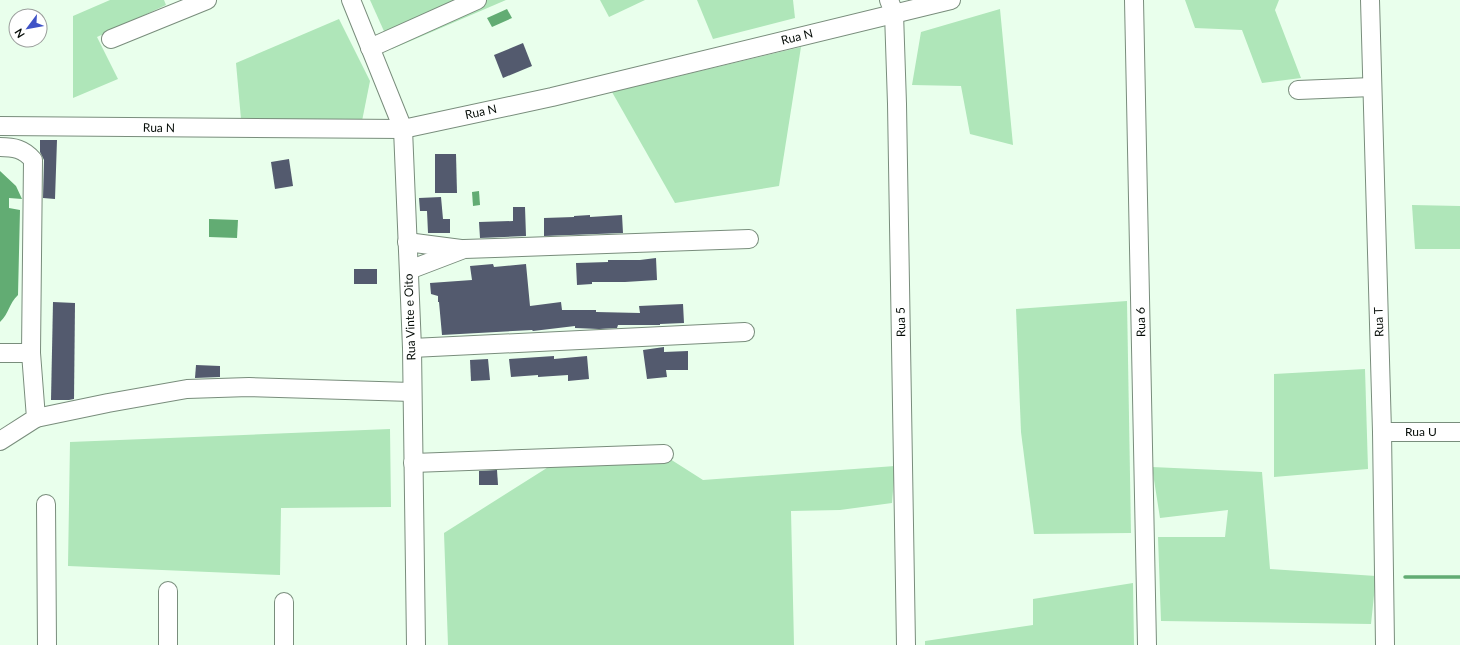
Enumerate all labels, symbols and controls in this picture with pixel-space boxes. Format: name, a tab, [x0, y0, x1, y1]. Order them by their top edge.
north arrow	[8, 8, 48, 48]
street label: Rua N	[779, 25, 814, 48]
text: N	[11, 27, 27, 41]
street label: Rua N	[464, 101, 498, 122]
street label: Rua N	[143, 120, 175, 135]
street label: Rua Vinte e Oito	[400, 273, 419, 361]
street label: Rua 5	[893, 307, 908, 337]
street label: Rua 6	[1133, 307, 1148, 337]
street label: Rua T	[1370, 307, 1387, 337]
street label: Rua U	[1405, 424, 1437, 439]

